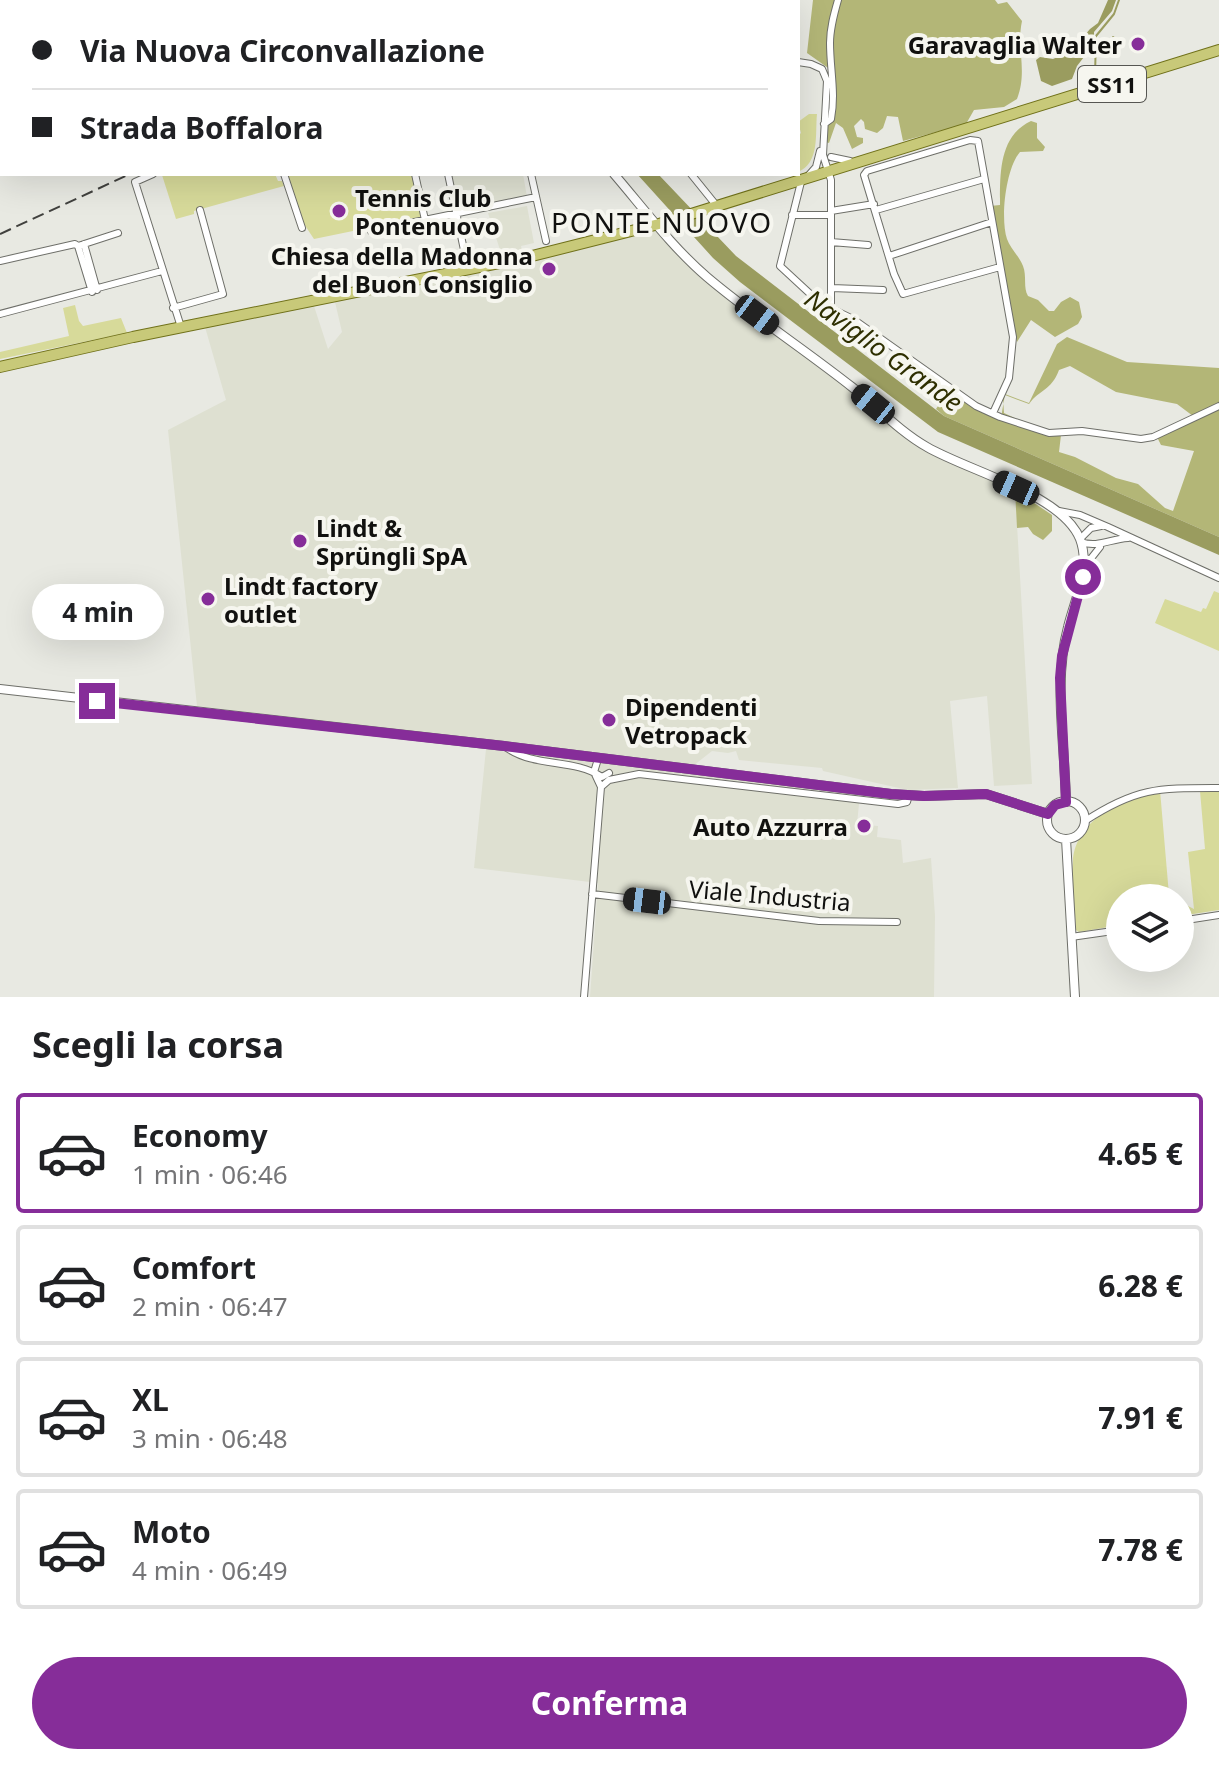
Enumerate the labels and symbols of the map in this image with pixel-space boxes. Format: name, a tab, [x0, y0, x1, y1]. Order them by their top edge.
place label: Garavaglia Walter	[908, 28, 1122, 61]
marker: Garavaglia Walter	[1129, 35, 1147, 53]
road number: SS11	[1078, 66, 1146, 102]
place label: Tennis Club Pontenuovo	[355, 181, 500, 242]
marker: Tennis Club Pontenuovo	[330, 202, 348, 220]
district label: PONTE NUOVO	[551, 203, 773, 241]
place label: Chiesa della Madonna del Buon Consiglio	[271, 239, 533, 300]
marker: Chiesa della Madonna del Buon Consiglio	[540, 260, 558, 278]
water label: Naviglio Grande	[798, 280, 970, 420]
car	[731, 291, 783, 339]
car	[847, 380, 899, 428]
car	[989, 467, 1043, 509]
place label: Lindt & Sprüngli SpA	[316, 511, 467, 572]
marker: Lindt & Sprüngli SpA	[291, 532, 309, 550]
route start	[1065, 559, 1101, 595]
place label: Lindt factory outlet	[224, 569, 378, 630]
callout: 4 min	[31, 585, 163, 641]
marker: Lindt factory outlet	[199, 590, 217, 608]
route end	[79, 683, 115, 719]
place label: Dipendenti Vetropack	[625, 690, 758, 751]
marker: Dipendenti Vetropack	[600, 711, 618, 729]
place label: Auto Azzurra	[693, 810, 848, 843]
marker: Auto Azzurra	[855, 817, 873, 835]
street label: Viale Industria	[688, 871, 852, 919]
car	[622, 886, 672, 916]

